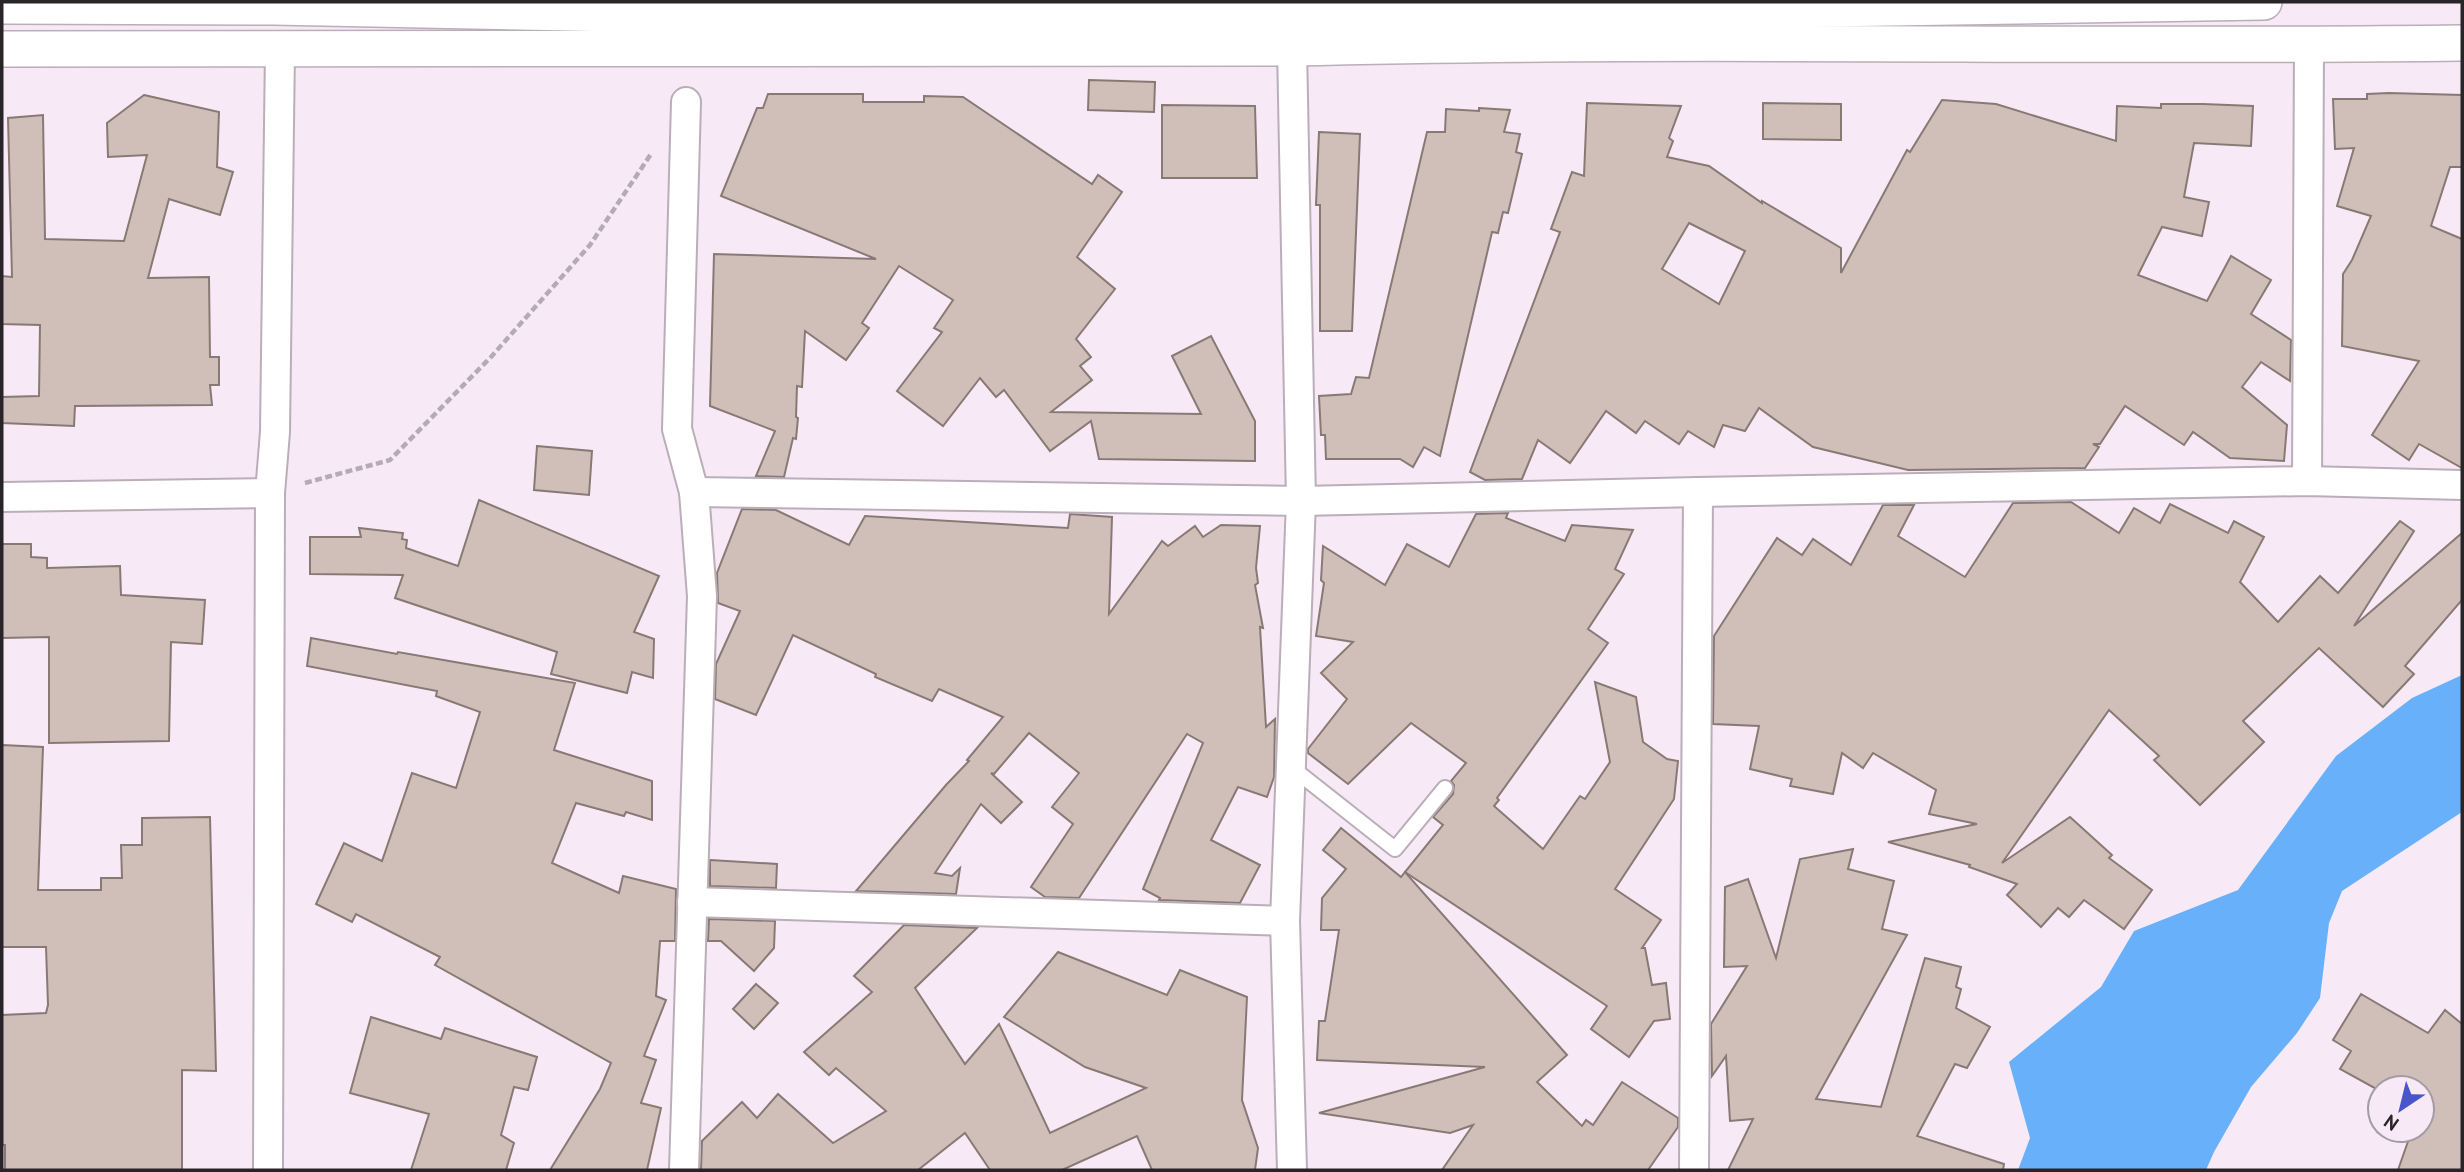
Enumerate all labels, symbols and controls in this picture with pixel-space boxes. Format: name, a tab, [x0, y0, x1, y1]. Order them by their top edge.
north arrow	[2366, 1074, 2436, 1144]
text: N	[2379, 1110, 2403, 1136]

